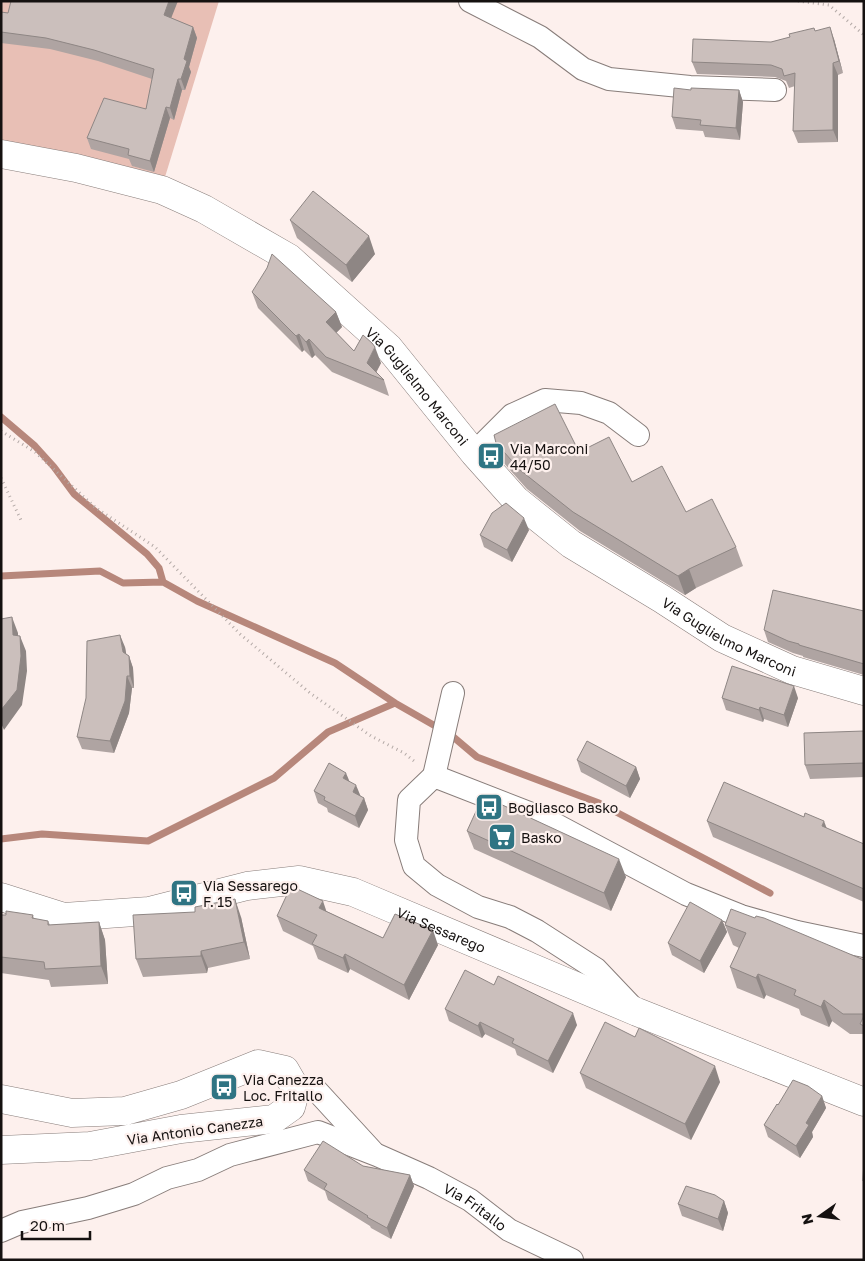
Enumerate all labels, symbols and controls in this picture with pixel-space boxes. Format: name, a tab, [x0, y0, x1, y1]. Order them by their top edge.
street label: Via Guglielmo Marconi	[362, 323, 473, 448]
place label: Via Marconi 44/50	[510, 440, 588, 473]
bus stop icon: Via Marconi 44/50	[476, 441, 506, 471]
street label: Via Guglielmo Marconi	[659, 593, 798, 679]
bus stop icon: Bogliasco Basko	[474, 792, 504, 822]
place label: Bogliasco Basko	[508, 799, 618, 816]
supermarket icon: Basko	[487, 822, 517, 852]
place label: Basko	[521, 829, 562, 846]
place label: Via Sessarego F. 15	[203, 877, 298, 910]
bus stop icon: Via Sessarego F. 15	[169, 878, 199, 908]
street label: Via Sessarego	[394, 903, 488, 956]
place label: Via Canezza Loc. Fritallo	[243, 1071, 324, 1104]
bus stop icon: Via Canezza Loc. Fritallo	[209, 1072, 239, 1102]
street label: Via Antonio Canezza	[126, 1112, 264, 1148]
street label: Via Fritallo	[441, 1179, 510, 1234]
north arrow	[795, 1191, 845, 1241]
scale bar	[22, 1208, 90, 1240]
text: N	[797, 1212, 816, 1226]
text: 20 m	[30, 1216, 65, 1234]

